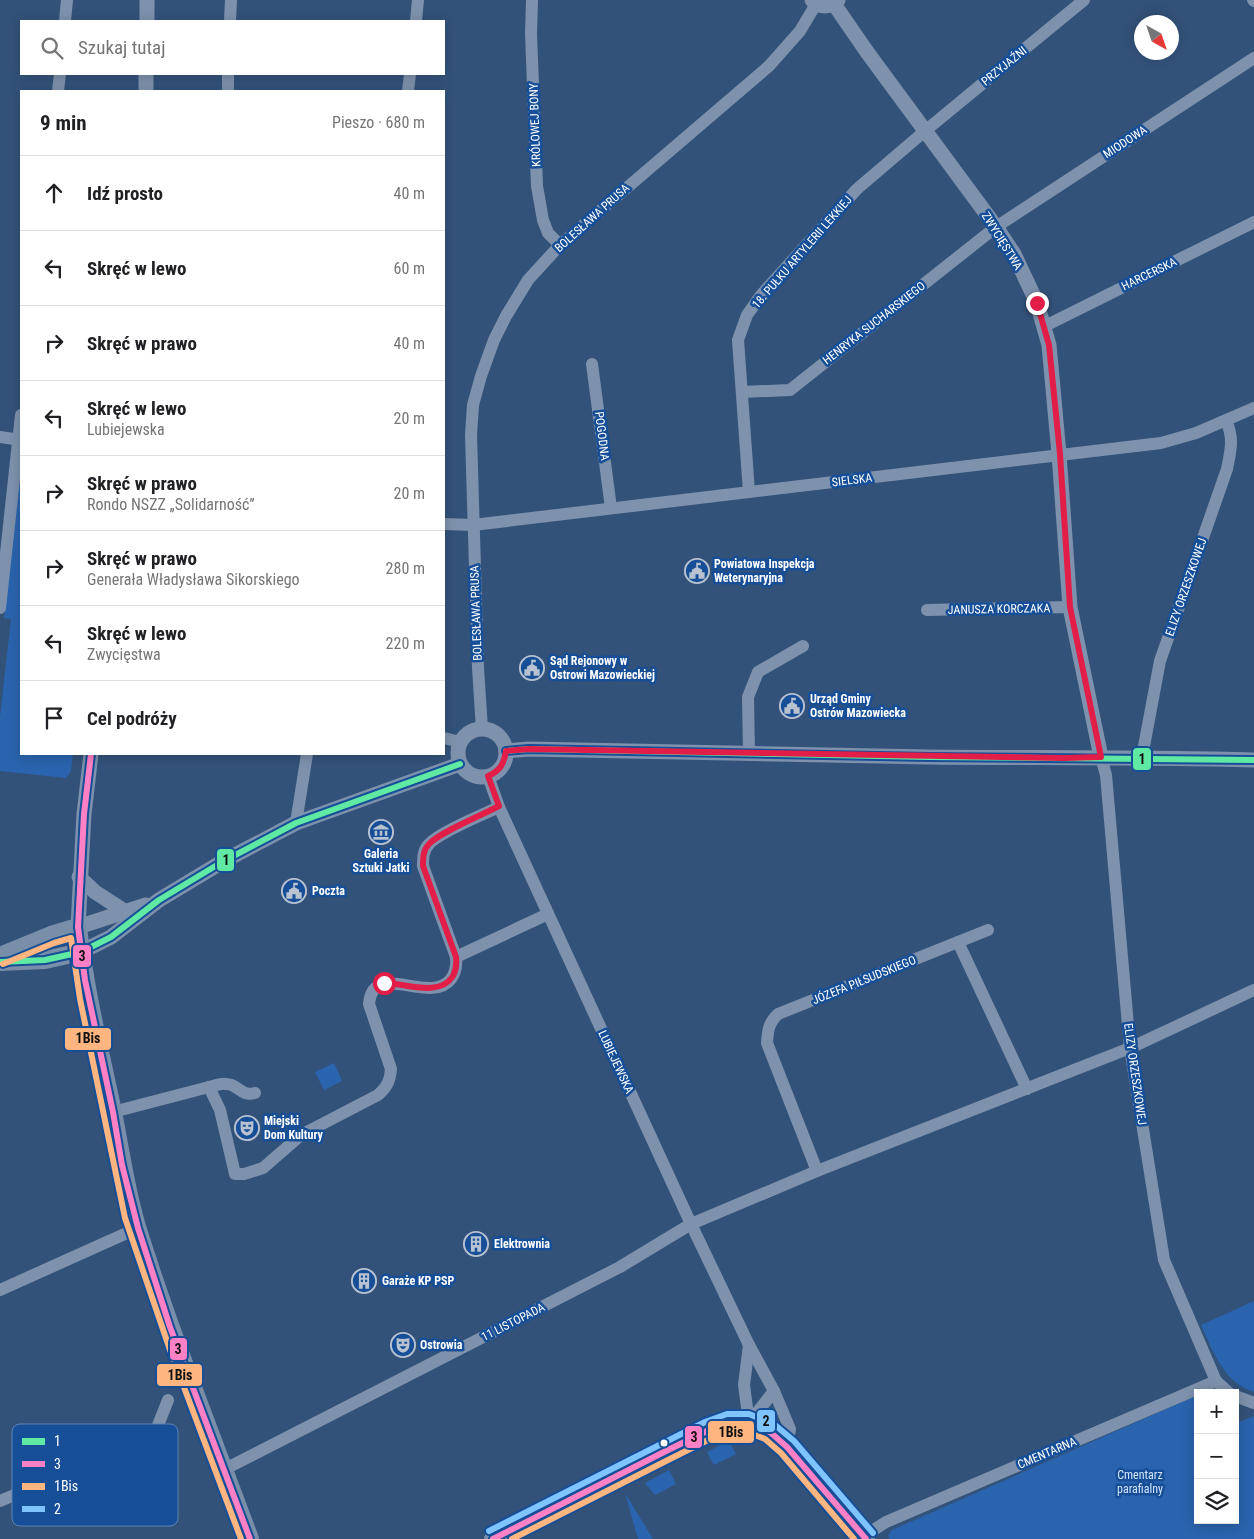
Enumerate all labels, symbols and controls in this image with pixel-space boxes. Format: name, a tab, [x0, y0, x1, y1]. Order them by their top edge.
north arrow	[1134, 15, 1179, 60]
search box	[20, 20, 445, 75]
icon: search	[38, 34, 66, 62]
text: Szukaj tutaj	[78, 36, 165, 59]
street label: PRZYJAŹNI	[978, 43, 1030, 89]
street label: KRÓLOWEJ BONY	[526, 82, 543, 167]
text: 9 min	[40, 111, 87, 135]
text: Pieszo · 680 m	[332, 113, 425, 132]
street label: MIODOWA	[1101, 123, 1149, 161]
icon: ahead	[40, 179, 68, 207]
street label: BOLESŁAWA PRUSA	[552, 181, 632, 255]
text: Idź prosto	[87, 182, 163, 205]
text: 40 m	[393, 184, 425, 203]
street label: 18. PUŁKU ARTYLERII LEKKIEJ	[749, 193, 855, 311]
street label: ZWYCIĘSTWA	[979, 209, 1025, 273]
icon: left	[40, 254, 68, 282]
street label: HARCERSKA	[1119, 255, 1179, 293]
text: Skręć w lewo	[87, 257, 186, 280]
text: 60 m	[393, 259, 425, 278]
street label: HENRYKA SUCHARSKIEGO	[820, 279, 928, 367]
route end	[1026, 292, 1049, 315]
icon: right	[40, 329, 68, 357]
text: Skręć w prawo	[87, 332, 197, 355]
text: 40 m	[393, 334, 425, 353]
text: Skręć w lewo	[87, 397, 186, 420]
icon: left	[40, 404, 68, 432]
text: 20 m	[393, 409, 425, 428]
street label: POGODNA	[592, 411, 612, 461]
text: Lubiejewska	[87, 420, 165, 439]
street label: SIELSKA	[831, 471, 873, 489]
text: Skręć w prawo	[87, 472, 197, 495]
icon: right	[40, 479, 68, 507]
text: 20 m	[393, 484, 425, 503]
text: Rondo NSZZ „Solidarność”	[87, 495, 255, 514]
street label: ELIZY ORZESZKOWEJ	[1163, 536, 1209, 638]
text: Skręć w prawo	[87, 547, 197, 570]
icon: right	[40, 554, 68, 582]
place label: Powiatowa Inspekcja Weterynaryjna	[714, 557, 815, 585]
public building icon: Powiatowa Inspekcja Weterynaryjna	[684, 558, 710, 584]
text: 280 m	[386, 559, 425, 578]
street label: BOLESŁAWA PRUSA	[467, 565, 485, 661]
text: Generała Władysława Sikorskiego	[87, 570, 300, 589]
street label: JANUSZA KORCZAKA	[948, 601, 1050, 617]
text: Skręć w lewo	[87, 622, 186, 645]
icon: left	[40, 629, 68, 657]
text: 220 m	[386, 634, 425, 653]
text: Zwycięstwa	[87, 645, 161, 664]
place label: Sąd Rejonowy w Ostrowi Mazowieckiej	[550, 654, 655, 682]
public building icon: Sąd Rejonowy w Ostrowi Mazowieckiej	[519, 655, 545, 681]
place label: Urząd Gminy Ostrów Mazowiecka	[810, 692, 906, 720]
public building icon: Urząd Gminy Ostrów Mazowiecka	[779, 693, 805, 719]
icon: arrive	[40, 704, 68, 732]
text: Cel podróży	[87, 707, 177, 730]
line badge: 1	[1132, 747, 1152, 771]
text: 1	[1138, 751, 1146, 767]
museum icon: Galeria Sztuki Jatki	[368, 819, 394, 845]
place label: Galeria Sztuki Jatki	[353, 847, 409, 875]
line badge: 1	[216, 848, 235, 872]
text: 1	[222, 852, 230, 868]
public building icon: Poczta	[281, 878, 307, 904]
place label: Poczta	[312, 884, 345, 898]
line badge: 3	[72, 944, 92, 968]
text: 3	[78, 948, 86, 964]
street label: JÓZEFA PIŁSUDSKIEGO	[810, 952, 918, 1007]
route start	[373, 972, 396, 995]
street label: ELIZY ORZESZKOWEJ	[1121, 1022, 1149, 1126]
line badge: 1Bis	[64, 1027, 112, 1051]
street label: LUBIEJEWSKA	[595, 1028, 637, 1096]
text: 1Bis	[76, 1030, 100, 1046]
place label: Miejski Dom Kultury	[264, 1114, 324, 1142]
theatre icon: Miejski Dom Kultury	[234, 1115, 260, 1141]
building icon: Elektrownia	[463, 1231, 489, 1257]
place label: Elektrownia	[494, 1237, 550, 1251]
building icon: Garaże KP PSP	[351, 1268, 377, 1294]
place label: Garaże KP PSP	[382, 1274, 454, 1288]
street label: 11 LISTOPADA	[479, 1300, 547, 1344]
theatre icon: Ostrowia	[390, 1332, 416, 1358]
line badge: 3	[169, 1337, 188, 1361]
place label: Ostrowia	[420, 1338, 463, 1352]
text: 3	[174, 1341, 182, 1357]
line badge: 1Bis	[156, 1363, 203, 1387]
text: 1Bis	[168, 1367, 192, 1383]
map controls	[1194, 1389, 1239, 1524]
button: +	[1194, 1389, 1239, 1434]
line badge: 2	[756, 1409, 776, 1433]
text: 2	[762, 1413, 770, 1429]
line badge: 1Bis	[707, 1420, 755, 1444]
legend	[12, 1424, 178, 1526]
text: 1Bis	[719, 1424, 743, 1440]
line badge: 3	[684, 1425, 703, 1449]
text: 3	[690, 1429, 698, 1445]
text: 1	[54, 1433, 61, 1449]
street label: CMENTARNA	[1015, 1434, 1079, 1472]
button: −	[1194, 1434, 1239, 1479]
unlabelled marker	[659, 1438, 669, 1448]
text: 3	[54, 1456, 61, 1472]
park label: Cmentarz parafialny	[1117, 1468, 1163, 1496]
text: 1Bis	[54, 1478, 78, 1494]
button: layers	[1194, 1479, 1239, 1524]
text: 2	[54, 1501, 61, 1517]

